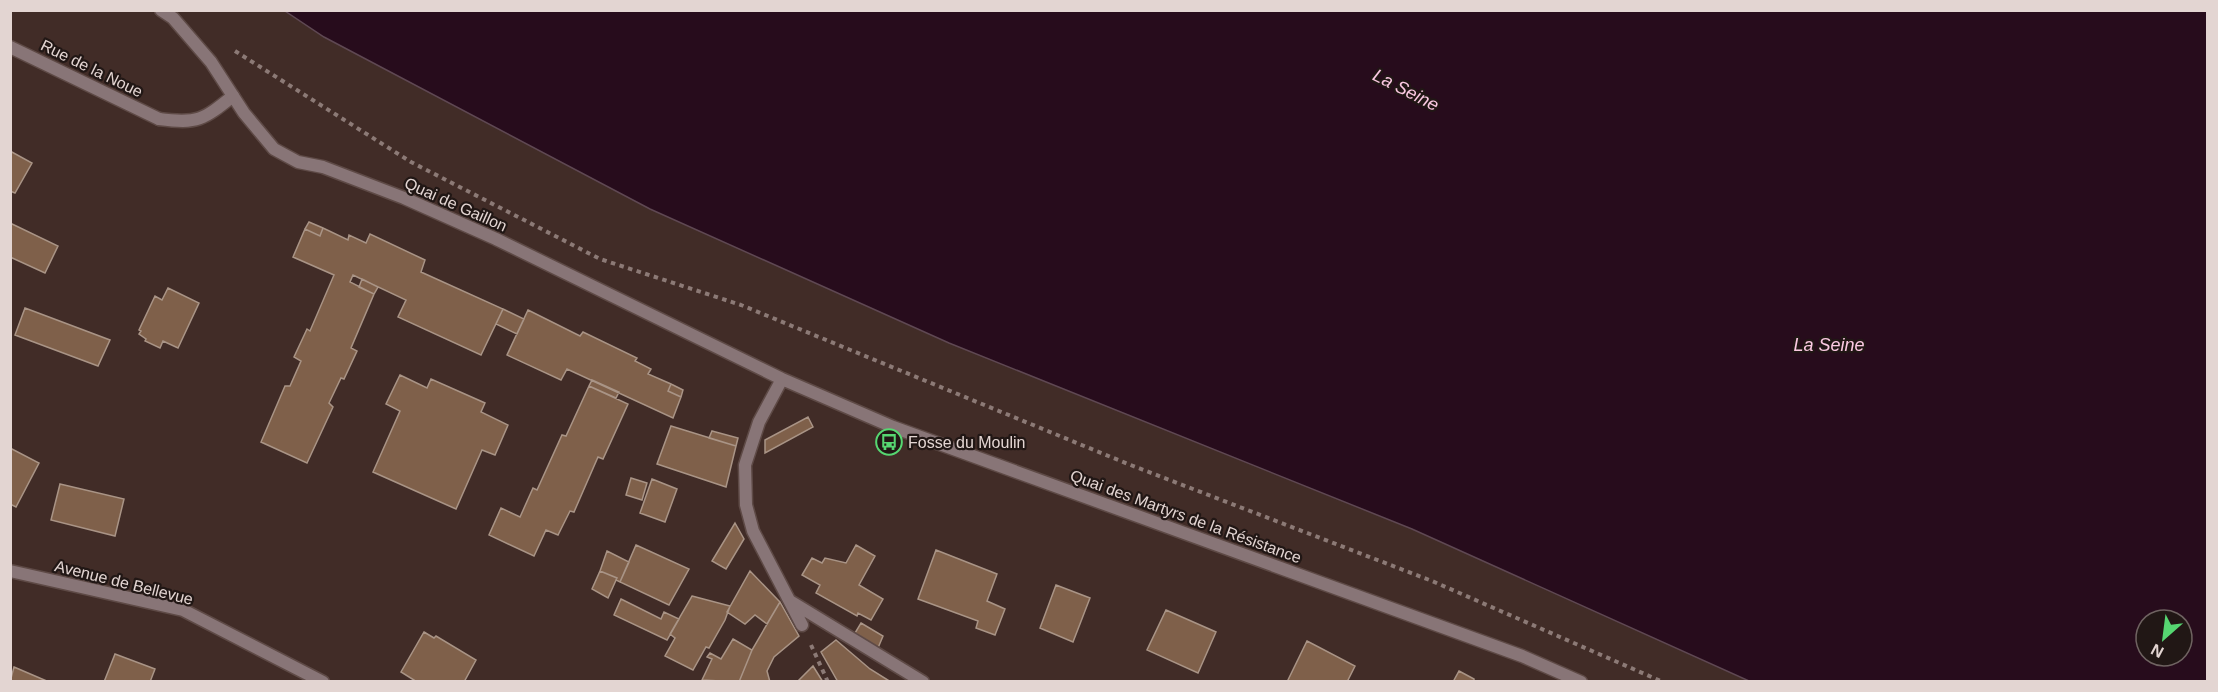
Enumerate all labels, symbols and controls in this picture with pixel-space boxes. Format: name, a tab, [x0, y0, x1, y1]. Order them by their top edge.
street label: Rue de la Noue	[38, 36, 146, 101]
water label: La Seine	[1370, 65, 1442, 115]
street label: Quai de Gaillon	[402, 174, 510, 235]
water label: La Seine	[1793, 335, 1865, 355]
bus stop icon: Fosse du Moulin	[874, 427, 904, 457]
place label: Fosse du Moulin	[908, 434, 1025, 451]
street label: Quai des Martyrs de la Résistance	[1068, 467, 1304, 566]
street label: Avenue de Bellevue	[53, 557, 195, 608]
north arrow	[2134, 608, 2194, 668]
text: N	[2148, 641, 2166, 661]

